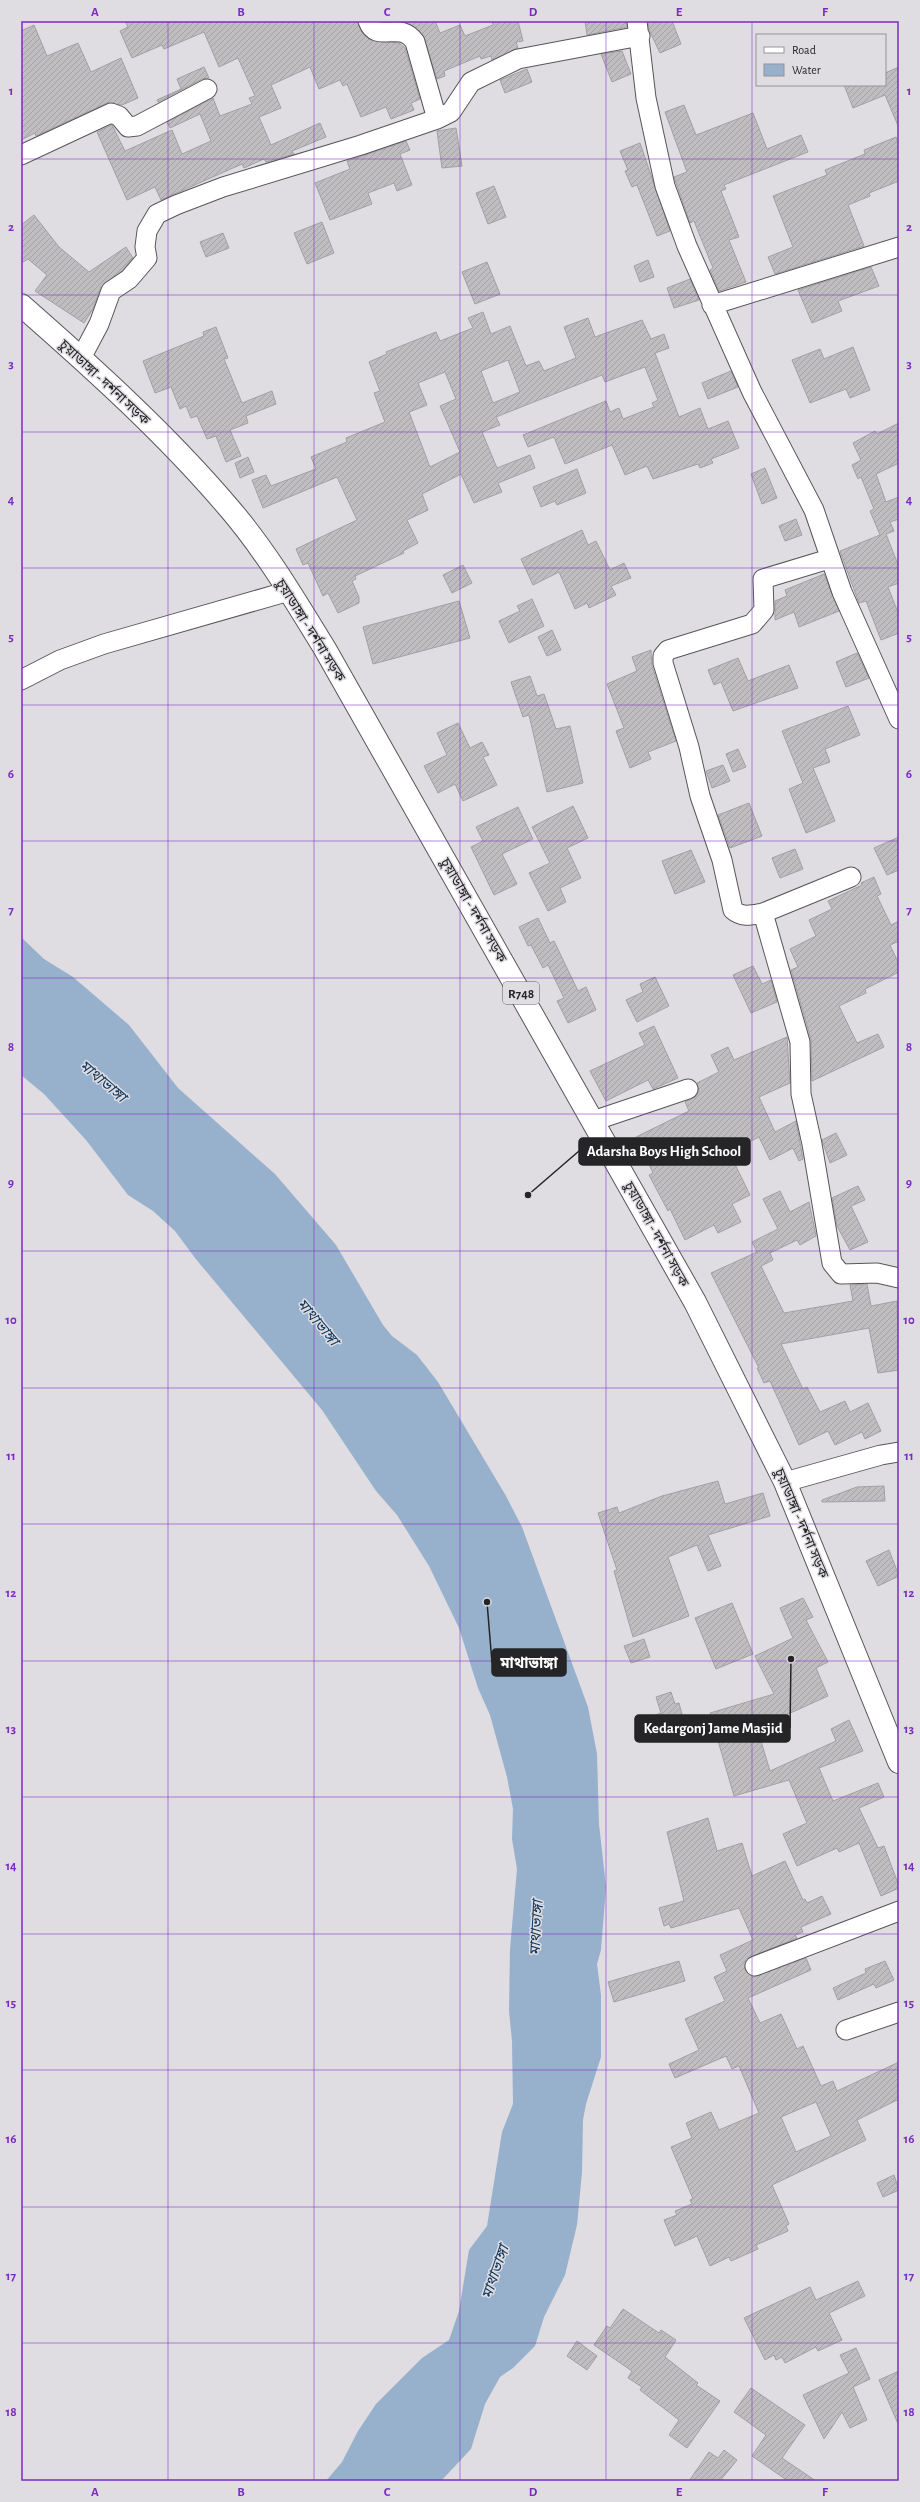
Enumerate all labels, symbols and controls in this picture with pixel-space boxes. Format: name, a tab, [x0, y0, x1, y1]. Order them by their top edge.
text: A	[91, 6, 99, 19]
text: B	[237, 6, 245, 19]
text: C	[384, 6, 391, 19]
text: D	[529, 6, 538, 19]
text: E	[676, 6, 683, 19]
text: F	[822, 6, 829, 19]
legend	[756, 34, 886, 86]
text: Road	[792, 44, 816, 56]
text: Water	[792, 64, 821, 76]
text: 1	[9, 85, 13, 98]
text: 1	[907, 85, 911, 98]
text: 2	[8, 221, 14, 234]
text: 2	[906, 221, 912, 234]
street label: চুয়াডাঙ্গা - দর্শনা সড়ক	[55, 335, 155, 430]
text: 3	[8, 358, 14, 371]
text: 3	[906, 358, 912, 371]
text: 4	[8, 494, 15, 507]
text: 4	[906, 494, 913, 507]
street label: চুয়াডাঙ্গা - দর্শনা সড়ক	[271, 574, 350, 686]
text: 5	[8, 631, 14, 644]
text: 5	[906, 631, 912, 644]
text: 6	[8, 768, 14, 781]
text: 6	[906, 768, 912, 781]
street label: চুয়াডাঙ্গা - দর্শনা সড়ক	[436, 854, 512, 966]
text: 7	[8, 904, 14, 917]
text: 7	[906, 904, 912, 917]
road number: R748	[503, 982, 539, 1004]
text: 8	[8, 1041, 14, 1054]
text: 8	[906, 1041, 912, 1054]
water label: মাথাভাঙ্গা	[77, 1058, 131, 1107]
callout: Adarsha Boys High School	[579, 1138, 750, 1165]
text: Adarsha Boys High School	[587, 1144, 741, 1159]
text: 9	[8, 1177, 14, 1190]
street label: চুয়াডাঙ্গা - দর্শনা সড়ক	[620, 1177, 694, 1291]
text: 9	[906, 1177, 912, 1190]
water label: মাথাভাঙ্গা	[294, 1296, 343, 1351]
text: 10	[5, 1314, 17, 1327]
text: 10	[903, 1314, 915, 1327]
text: 11	[6, 1450, 16, 1463]
text: 11	[904, 1450, 914, 1463]
street label: চুয়াডাঙ্গা - দর্শনা সড়ক	[770, 1464, 834, 1582]
text: 12	[6, 1587, 16, 1600]
text: 12	[904, 1587, 914, 1600]
callout: মাথাভাঙ্গা	[492, 1649, 566, 1676]
text: মাথাভাঙ্গা	[499, 1656, 559, 1671]
callout: Kedargonj Jame Masjid	[635, 1715, 790, 1742]
text: Kedargonj Jame Masjid	[643, 1721, 783, 1736]
text: 13	[6, 1723, 17, 1736]
text: 13	[904, 1723, 915, 1736]
text: 14	[5, 1860, 17, 1873]
text: 14	[903, 1860, 915, 1873]
water label: মাথাভাঙ্গা	[528, 1897, 546, 1956]
text: 15	[6, 1997, 17, 2010]
text: 15	[904, 1997, 915, 2010]
text: 16	[6, 2133, 16, 2146]
text: 16	[904, 2133, 914, 2146]
water label: মাথাভাঙ্গা	[479, 2241, 513, 2301]
text: 17	[6, 2270, 17, 2283]
text: 17	[904, 2270, 915, 2283]
text: 18	[5, 2406, 17, 2419]
text: 18	[903, 2406, 915, 2419]
text: A	[91, 2486, 99, 2499]
text: B	[237, 2486, 245, 2499]
text: C	[384, 2486, 391, 2499]
text: D	[529, 2486, 538, 2499]
text: E	[676, 2486, 683, 2499]
text: F	[822, 2486, 829, 2499]

